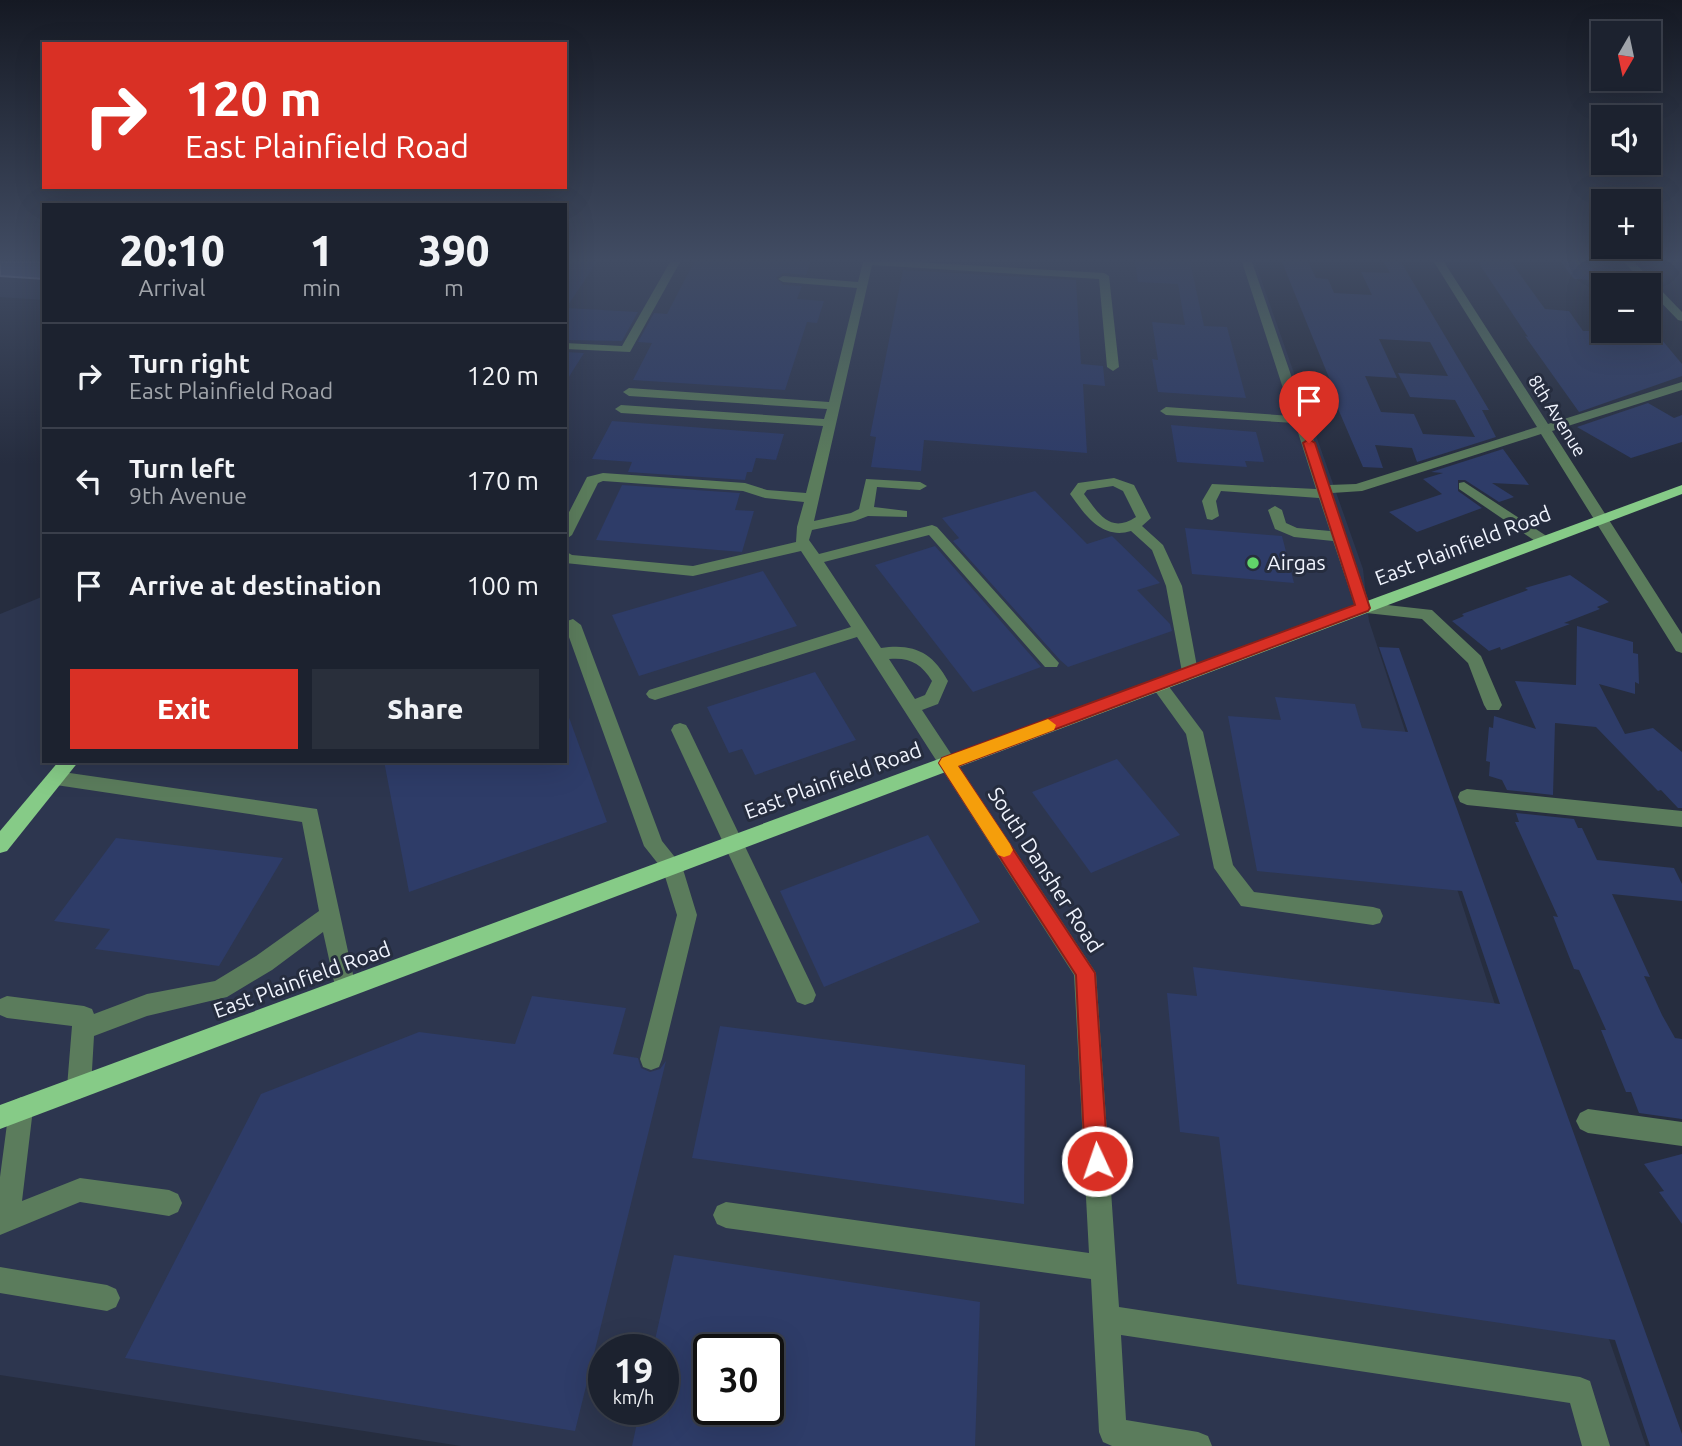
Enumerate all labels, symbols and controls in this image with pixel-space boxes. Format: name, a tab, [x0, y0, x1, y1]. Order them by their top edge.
north arrow	[1591, 21, 1661, 91]
map controls	[1591, 21, 1661, 343]
icon: right	[70, 70, 161, 161]
text: 120 m	[185, 70, 322, 125]
button: sound	[1591, 105, 1661, 175]
text: East Plainfield Road	[185, 128, 469, 164]
button: +	[1591, 189, 1661, 259]
text: 20:10	[120, 227, 225, 274]
text: 1	[310, 227, 333, 274]
text: 390	[418, 227, 489, 274]
button: −	[1591, 273, 1661, 343]
text: Arrival	[139, 275, 206, 300]
text: min	[302, 275, 341, 300]
text: m	[444, 275, 464, 300]
text: Turn right	[129, 349, 250, 378]
icon: right	[70, 357, 108, 395]
text: 120 m	[467, 361, 539, 390]
pin	[1279, 371, 1339, 443]
street label: 8th Avenue	[1525, 371, 1591, 460]
text: East Plainfield Road	[129, 378, 333, 403]
icon: arrive	[1290, 382, 1328, 420]
text: Turn left	[129, 454, 235, 483]
icon: left	[70, 462, 108, 500]
text: 170 m	[467, 466, 539, 495]
text: 9th Avenue	[129, 483, 247, 508]
street label: East Plainfield Road	[1371, 500, 1554, 590]
place label: Airgas	[1267, 550, 1326, 574]
marker: Airgas	[1245, 555, 1261, 571]
icon: arrive	[70, 567, 108, 605]
text: Arrive at destination	[129, 571, 382, 600]
text: 100 m	[467, 571, 539, 600]
button: Exit	[70, 669, 298, 749]
button: Share	[312, 669, 539, 749]
street label: East Plainfield Road	[741, 737, 924, 823]
street label: South Dansher Road	[984, 782, 1108, 956]
street label: East Plainfield Road	[210, 936, 393, 1022]
position arrow	[1060, 1124, 1134, 1198]
speed limit sign: 30	[693, 1334, 784, 1425]
text: 19	[614, 1350, 653, 1390]
text: km/h	[613, 1387, 654, 1407]

